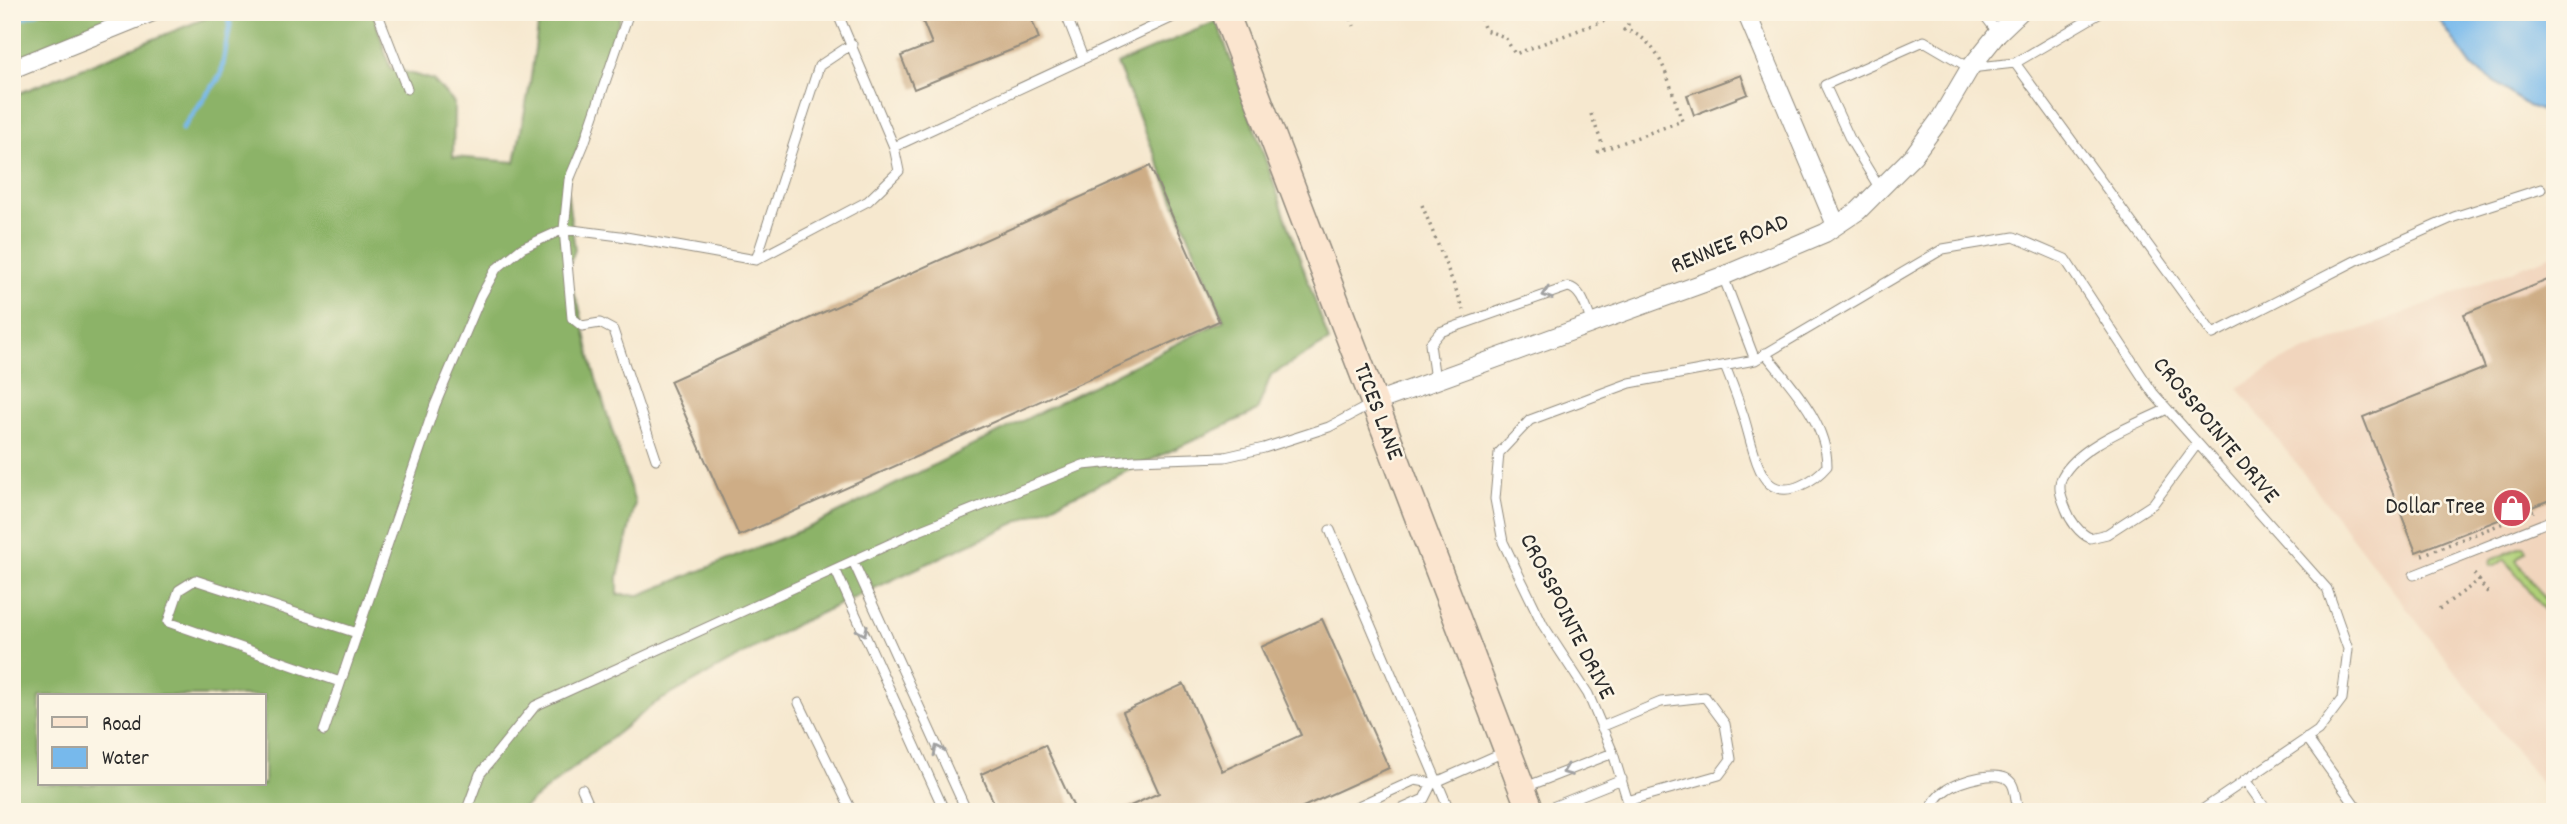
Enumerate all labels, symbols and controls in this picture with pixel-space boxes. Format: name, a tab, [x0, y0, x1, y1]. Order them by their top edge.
street label: RENNEE ROAD	[1666, 206, 1794, 284]
one-way arrow	[1542, 286, 1554, 300]
street label: CROSSPOINTE DRIVE	[2143, 350, 2287, 512]
street label: TICES LANE	[1343, 359, 1411, 466]
shop icon: Dollar Tree	[2491, 487, 2533, 529]
place label: Dollar Tree	[2385, 491, 2485, 525]
street label: CROSSPOINTE DRIVE	[1509, 528, 1623, 706]
one-way arrow	[855, 624, 869, 636]
legend	[38, 694, 266, 786]
text: Road	[102, 711, 141, 741]
one-way arrow	[932, 744, 946, 757]
text: Water	[102, 745, 149, 775]
one-way arrow	[1562, 763, 1574, 777]

